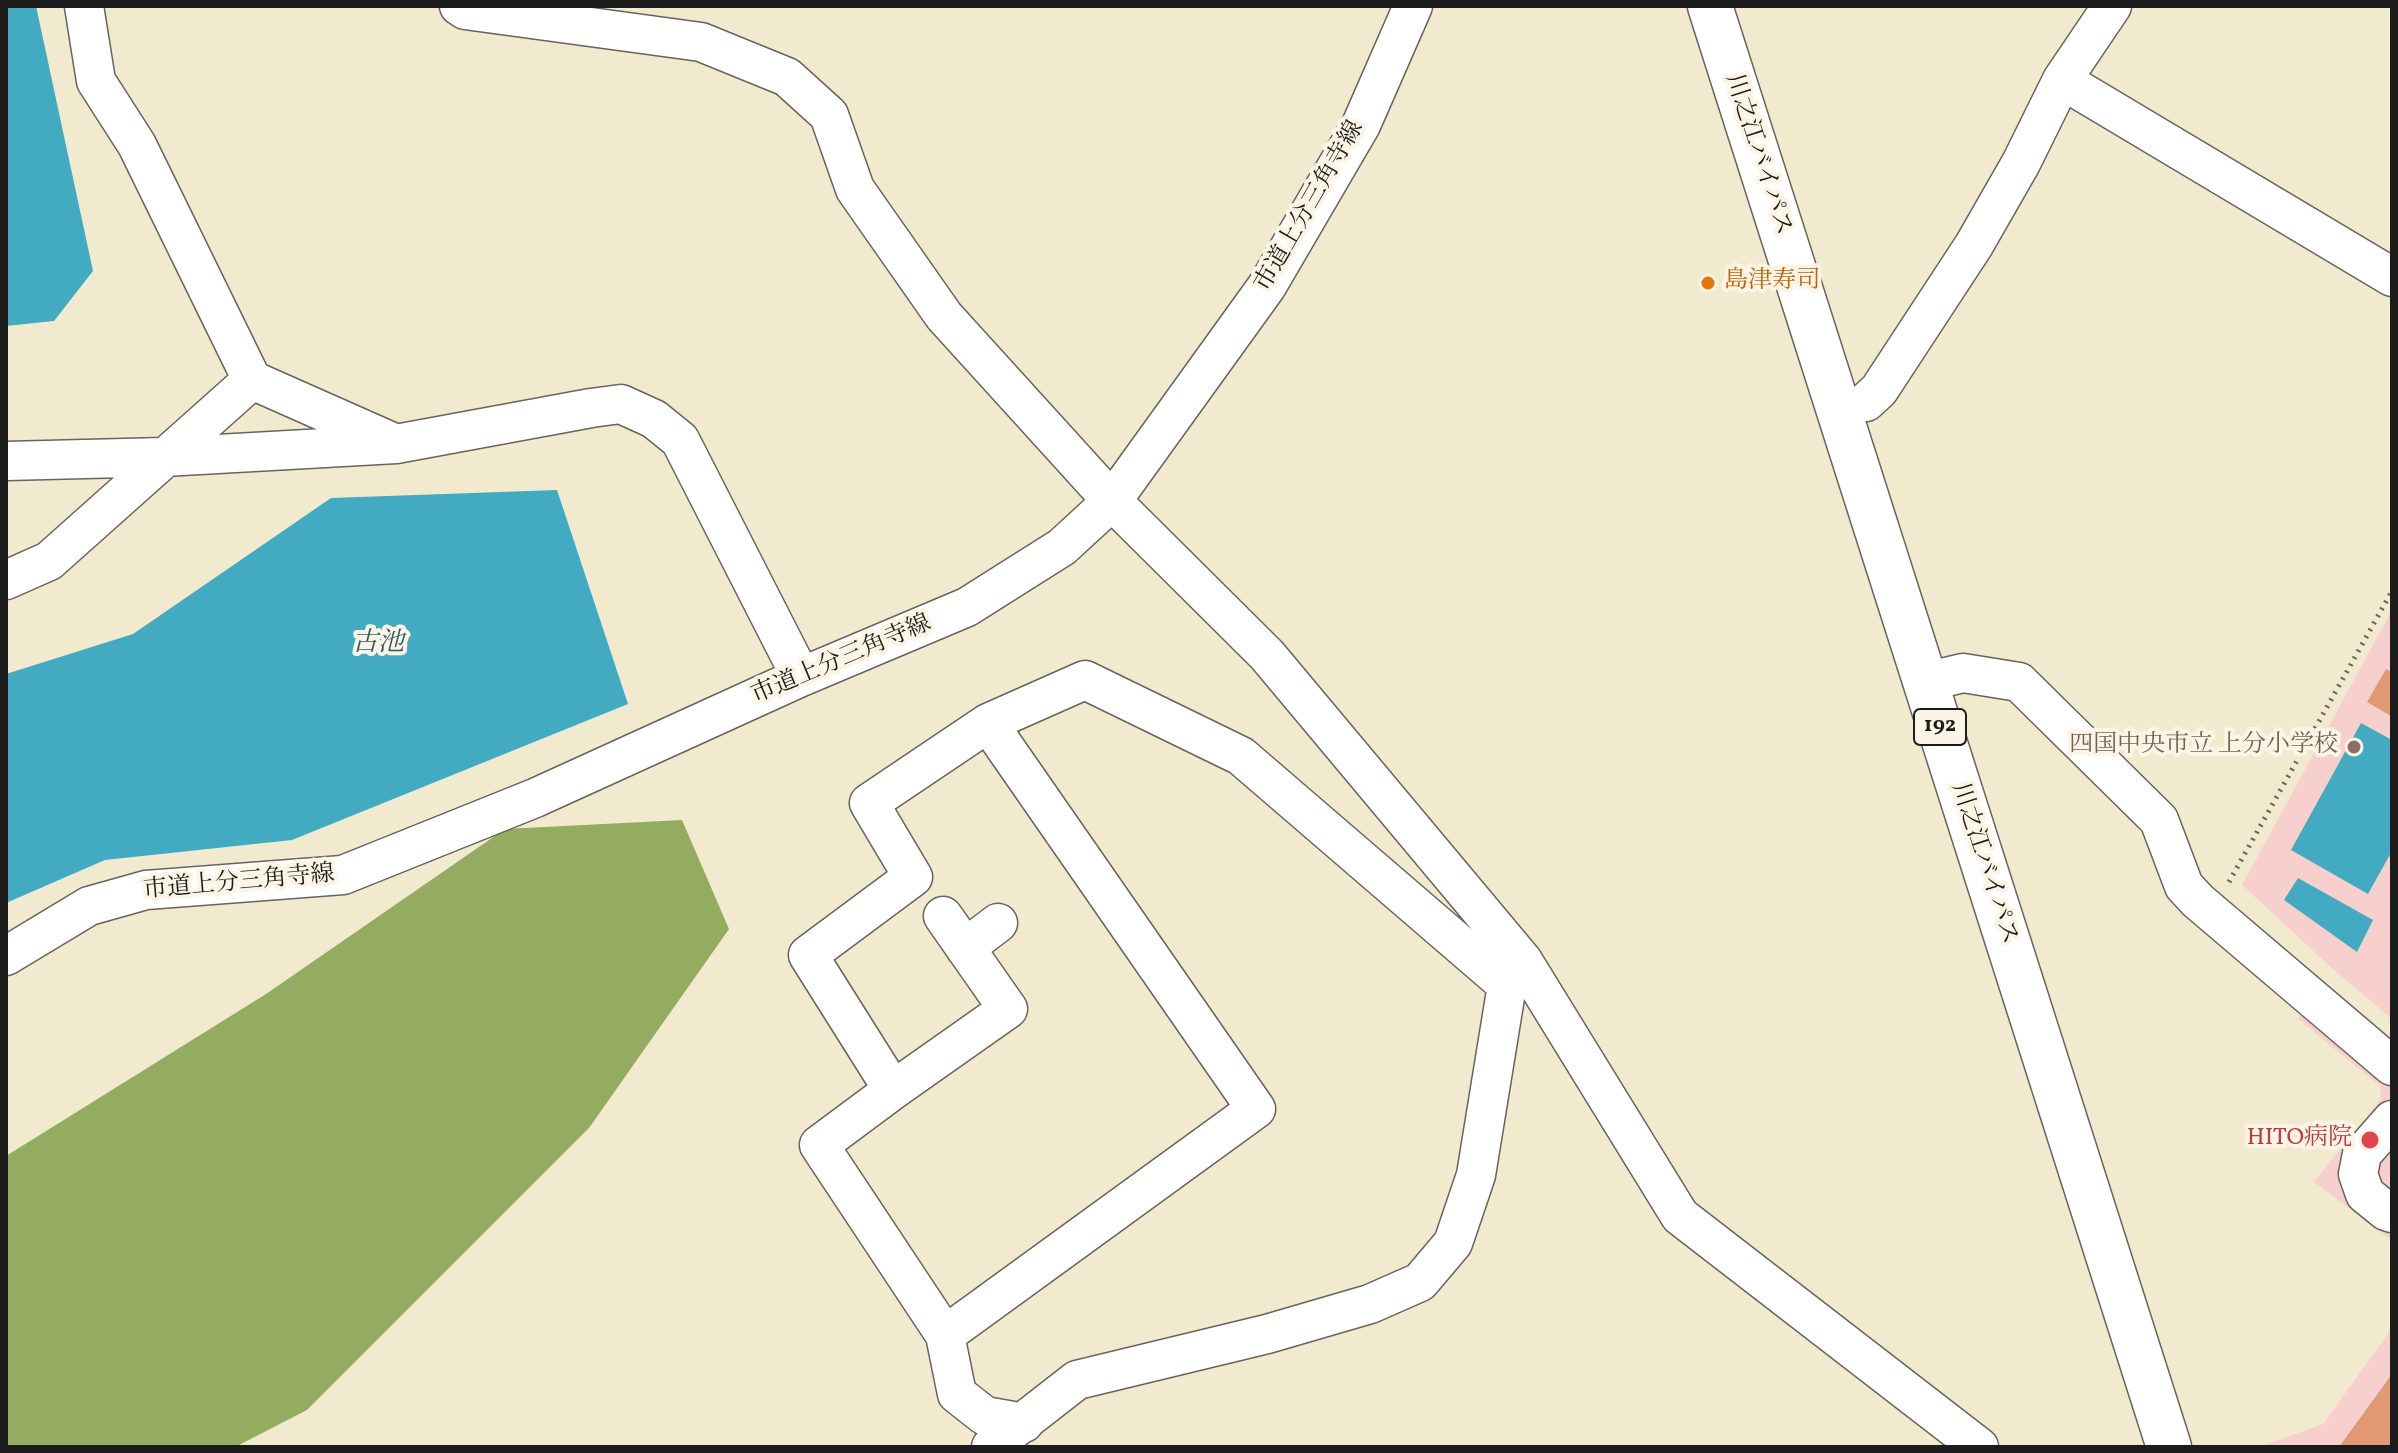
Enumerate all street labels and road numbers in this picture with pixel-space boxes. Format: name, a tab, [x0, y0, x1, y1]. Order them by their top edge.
street label: 川之江バイパス	[1717, 71, 1797, 239]
street label: 市道上分三角寺線	[1251, 117, 1371, 297]
street label: 市道上分三角寺線	[748, 610, 936, 712]
road number: 192	[1914, 709, 1966, 745]
street label: 川之江バイパス	[1943, 780, 2023, 948]
street label: 市道上分三角寺線	[142, 861, 336, 907]

